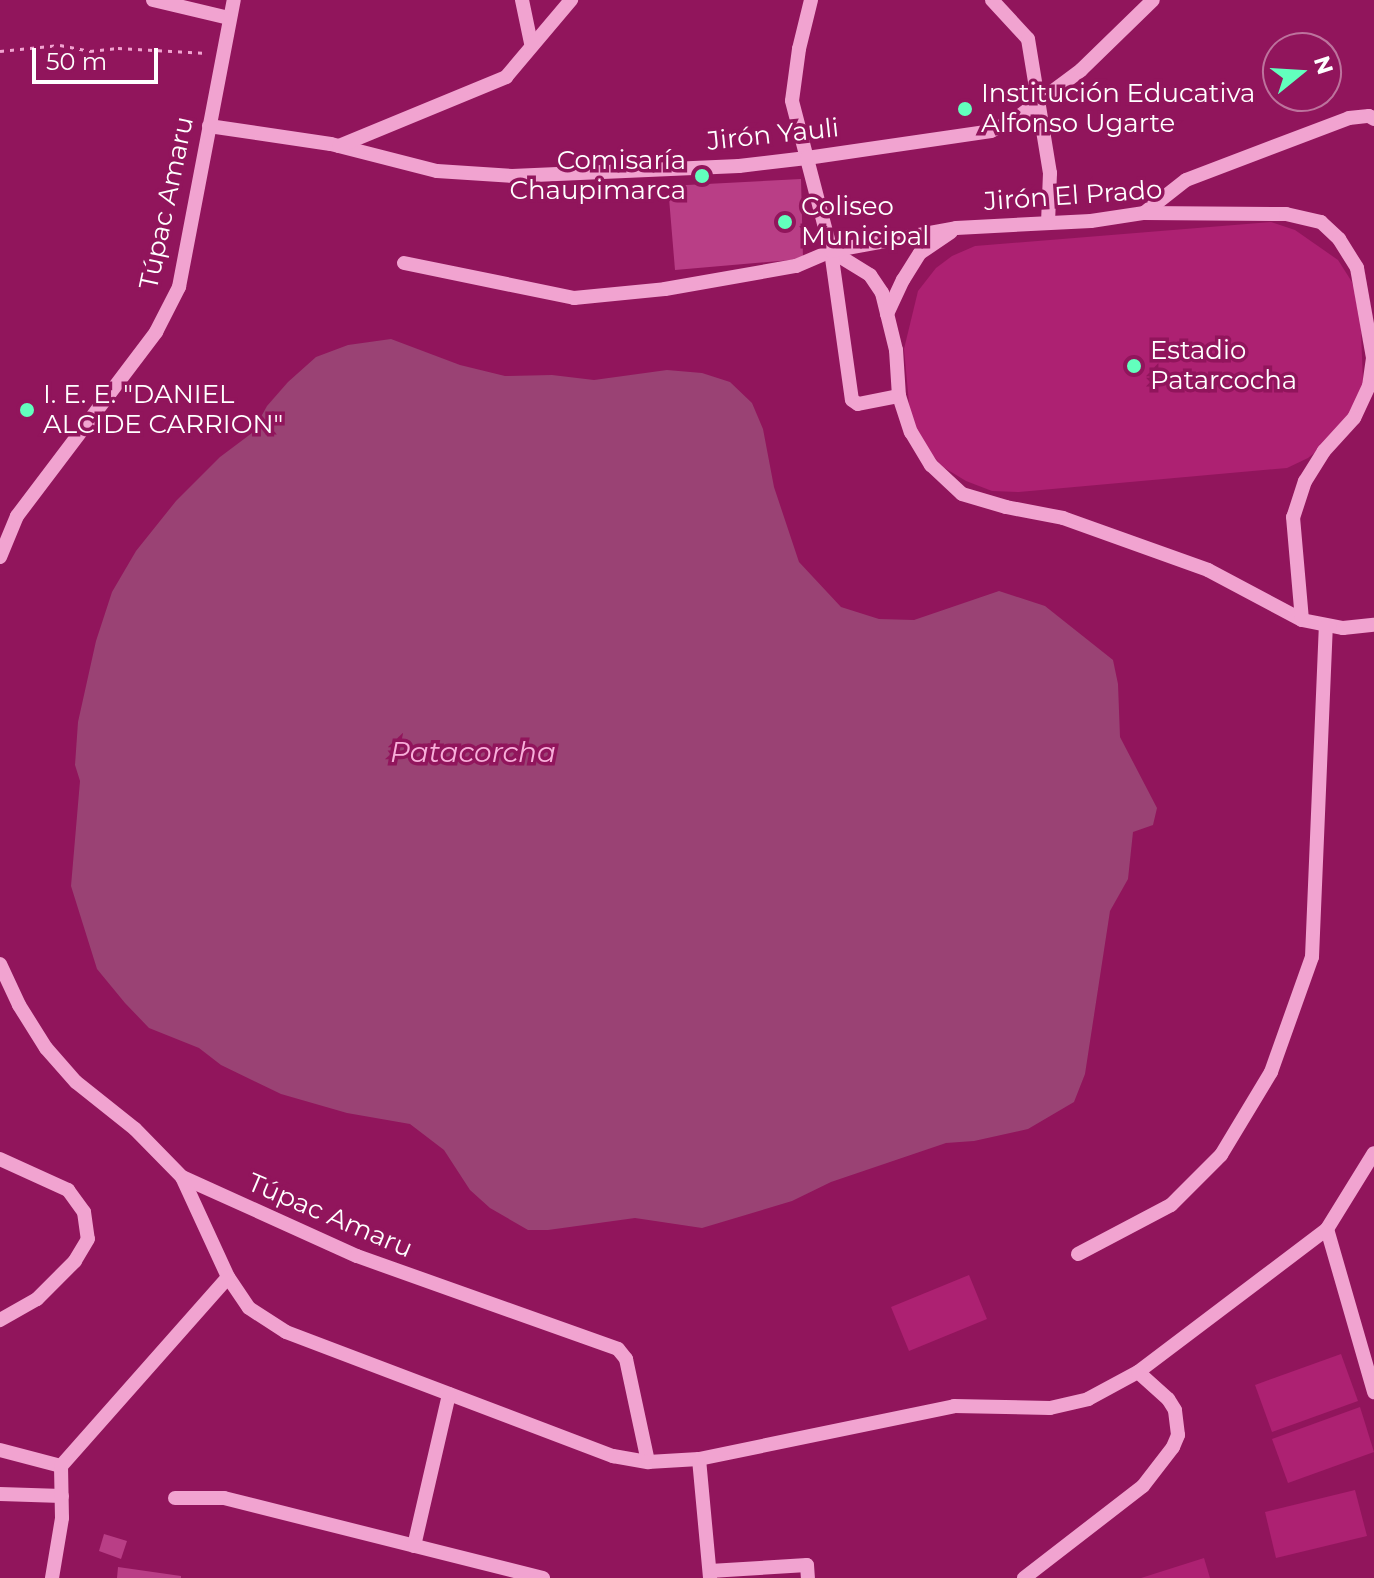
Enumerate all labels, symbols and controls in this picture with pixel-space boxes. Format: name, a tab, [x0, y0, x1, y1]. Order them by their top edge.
scale bar	[36, 32, 162, 82]
north arrow	[1262, 32, 1342, 112]
text: 50 m	[46, 47, 107, 76]
text: N	[1308, 52, 1339, 78]
place label: Institución Educativa Alfonso Ugarte	[981, 78, 1255, 140]
marker: Institución Educativa Alfonso Ugarte	[956, 100, 974, 118]
street label: Jirón Yauli	[706, 113, 840, 157]
street label: Túpac Amaru	[133, 114, 201, 292]
place label: Comisaría Chaupimarca	[510, 145, 686, 206]
marker: Comisaría Chaupimarca	[693, 167, 711, 185]
street label: Jirón El Prado	[983, 174, 1163, 218]
place label: Coliseo Municipal	[801, 191, 929, 252]
marker: Coliseo Municipal	[776, 213, 794, 231]
place label: Estadio Patarcocha	[1150, 335, 1297, 396]
marker: Estadio Patarcocha	[1125, 357, 1143, 375]
place label: I. E. E. "DANIEL ALCIDE CARRION"	[43, 379, 283, 440]
marker: I. E. E. "DANIEL ALCIDE CARRION"	[18, 401, 36, 419]
water label: Patacorcha	[390, 735, 556, 769]
street label: Túpac Amaru	[243, 1167, 417, 1265]

